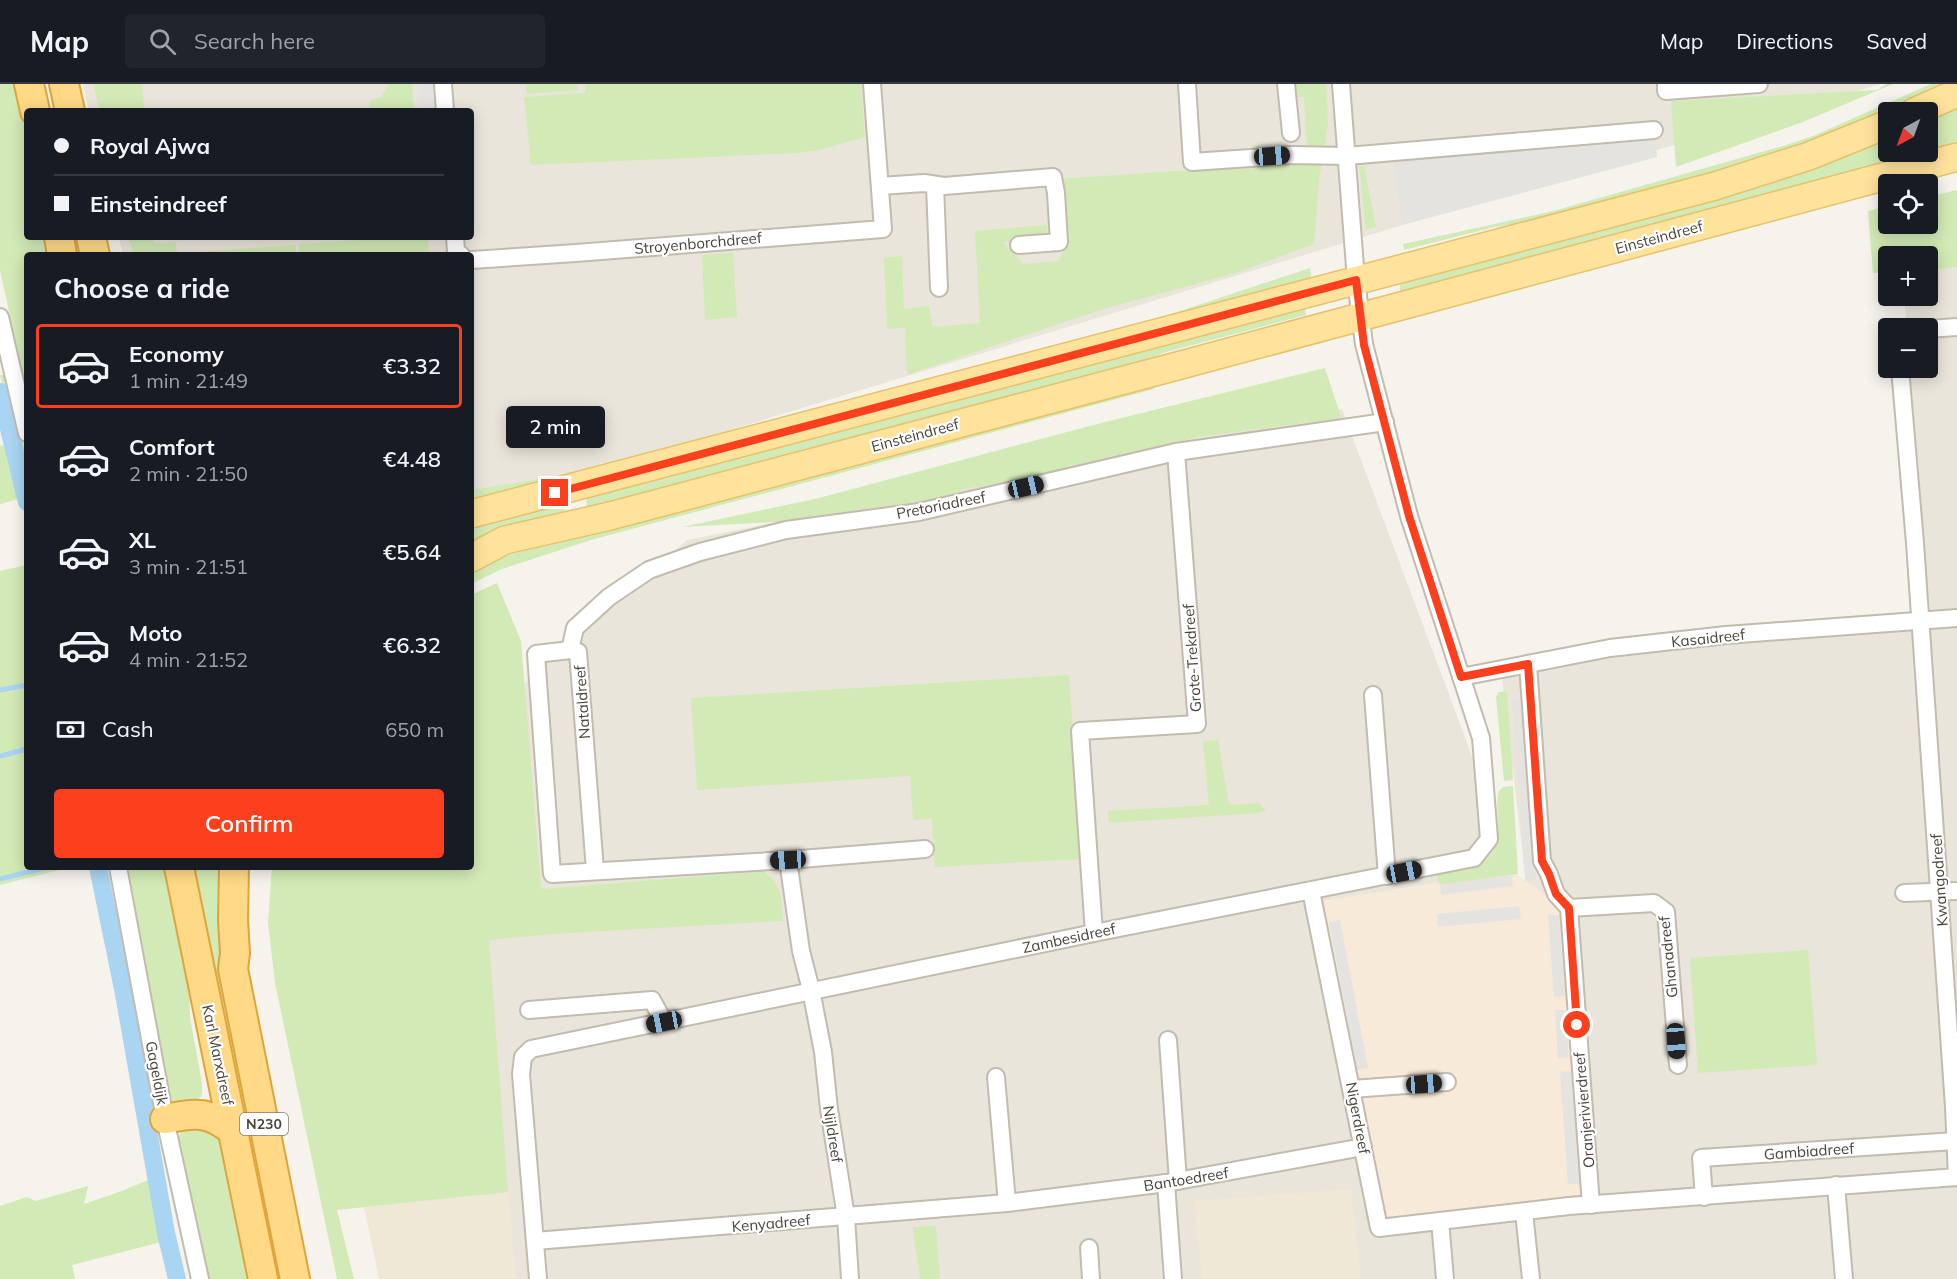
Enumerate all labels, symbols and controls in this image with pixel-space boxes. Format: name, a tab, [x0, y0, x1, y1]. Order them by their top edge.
search box	[125, 14, 545, 68]
text: Map	[30, 24, 89, 59]
icon: search	[146, 25, 179, 58]
text: Search here	[194, 27, 315, 55]
text: Map	[1660, 28, 1703, 54]
text: Directions	[1736, 28, 1833, 54]
text: Saved	[1866, 28, 1927, 54]
north arrow	[1878, 102, 1938, 162]
map controls	[1878, 102, 1938, 378]
text: Royal Ajwa	[90, 132, 210, 160]
car	[1253, 146, 1291, 166]
button: locate	[1878, 174, 1938, 234]
text: Einsteindreef	[90, 190, 227, 218]
street label: Einsteindreef	[1613, 216, 1706, 258]
street label: Stroyenborchdreef	[633, 228, 764, 258]
button: +	[1878, 246, 1938, 306]
text: Choose a ride	[54, 271, 230, 305]
button: −	[1878, 318, 1938, 378]
icon: car	[57, 339, 111, 393]
text: Economy	[129, 340, 224, 368]
text: €3.32	[383, 352, 441, 380]
text: 1 min · 21:49	[129, 368, 248, 393]
callout: 2 min	[506, 406, 604, 448]
text: 2 min	[530, 414, 581, 439]
street label: Einsteindreef	[869, 414, 962, 456]
icon: car	[57, 432, 111, 486]
text: Comfort	[129, 433, 215, 461]
text: €4.48	[383, 445, 441, 473]
text: 2 min · 21:50	[129, 461, 248, 486]
car	[1006, 474, 1046, 500]
route end	[541, 479, 568, 506]
street label: Pretoriadreef	[895, 487, 988, 523]
icon: car	[57, 525, 111, 579]
text: XL	[129, 526, 156, 554]
text: €5.64	[383, 538, 441, 566]
text: 3 min · 21:51	[129, 554, 248, 579]
street label: Grote-Trekdreef	[1179, 602, 1205, 713]
icon: car	[57, 618, 111, 672]
text: Moto	[129, 619, 182, 647]
street label: Kasaidreef	[1670, 625, 1747, 651]
text: €6.32	[383, 631, 441, 659]
text: 4 min · 21:52	[129, 647, 248, 672]
street label: Nataldreef	[570, 664, 594, 739]
icon: cash	[54, 713, 87, 746]
text: Cash	[102, 715, 154, 743]
text: 650 m	[385, 717, 444, 742]
button: Confirm	[54, 789, 444, 858]
street label: Kwangodreef	[1926, 832, 1952, 927]
car	[770, 850, 806, 870]
car	[1385, 860, 1423, 884]
street label: Ghanadreef	[1654, 914, 1682, 999]
street label: Zambesidreef	[1021, 919, 1118, 957]
street label: Karl Marxdreef	[198, 1003, 238, 1108]
car	[645, 1010, 683, 1034]
route start	[1563, 1011, 1590, 1038]
car	[1666, 1022, 1686, 1060]
street label: Gageldijk	[142, 1039, 173, 1107]
street label: Oranjerivierdreef	[1569, 1050, 1599, 1169]
car	[1405, 1074, 1443, 1094]
street label: Nigerdreef	[1342, 1080, 1374, 1157]
street label: Nijldreef	[819, 1104, 847, 1165]
road number: N230	[240, 1113, 288, 1135]
street label: Gambiadreef	[1763, 1138, 1856, 1164]
street label: Bantoedreef	[1142, 1163, 1231, 1195]
street label: Kenyadreef	[731, 1210, 812, 1236]

